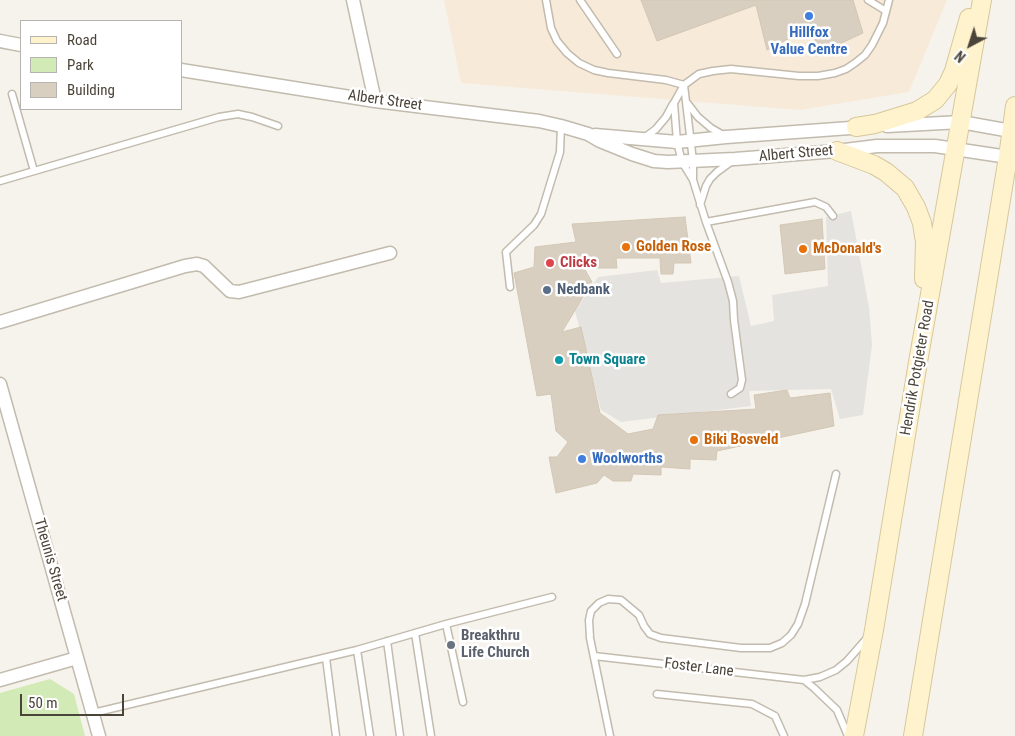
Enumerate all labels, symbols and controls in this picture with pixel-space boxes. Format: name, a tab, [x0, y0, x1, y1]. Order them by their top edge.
marker: Hillfox Value Centre	[803, 10, 815, 22]
legend	[20, 20, 182, 110]
north arrow	[945, 20, 995, 70]
place label: Hillfox Value Centre	[771, 24, 847, 59]
text: Road	[67, 31, 97, 49]
text: N	[952, 48, 969, 65]
text: Park	[67, 56, 94, 74]
text: Building	[67, 81, 115, 99]
street label: Albert Street	[347, 87, 423, 115]
street label: Albert Street	[758, 142, 834, 166]
place label: Golden Rose	[636, 238, 711, 256]
place label: McDonald's	[813, 240, 881, 258]
marker: Golden Rose	[620, 241, 632, 253]
marker: McDonald's	[797, 243, 809, 255]
place label: Clicks	[560, 254, 597, 272]
marker: Clicks	[544, 257, 556, 269]
place label: Nedbank	[557, 281, 610, 299]
marker: Nedbank	[541, 284, 553, 296]
street label: Hendrik Potgieter Road	[897, 299, 939, 437]
place label: Town Square	[569, 351, 645, 369]
marker: Town Square	[553, 354, 565, 366]
place label: Biki Bosveld	[704, 431, 778, 449]
marker: Biki Bosveld	[688, 434, 700, 446]
place label: Woolworths	[592, 450, 663, 468]
marker: Woolworths	[576, 453, 588, 465]
street label: Theunis Street	[30, 516, 70, 604]
place label: Breakthru Life Church	[461, 627, 530, 662]
marker: Breakthru Life Church	[445, 639, 457, 651]
street label: Foster Lane	[663, 655, 735, 681]
scale bar	[22, 684, 126, 716]
text: 50 m	[28, 694, 58, 712]

